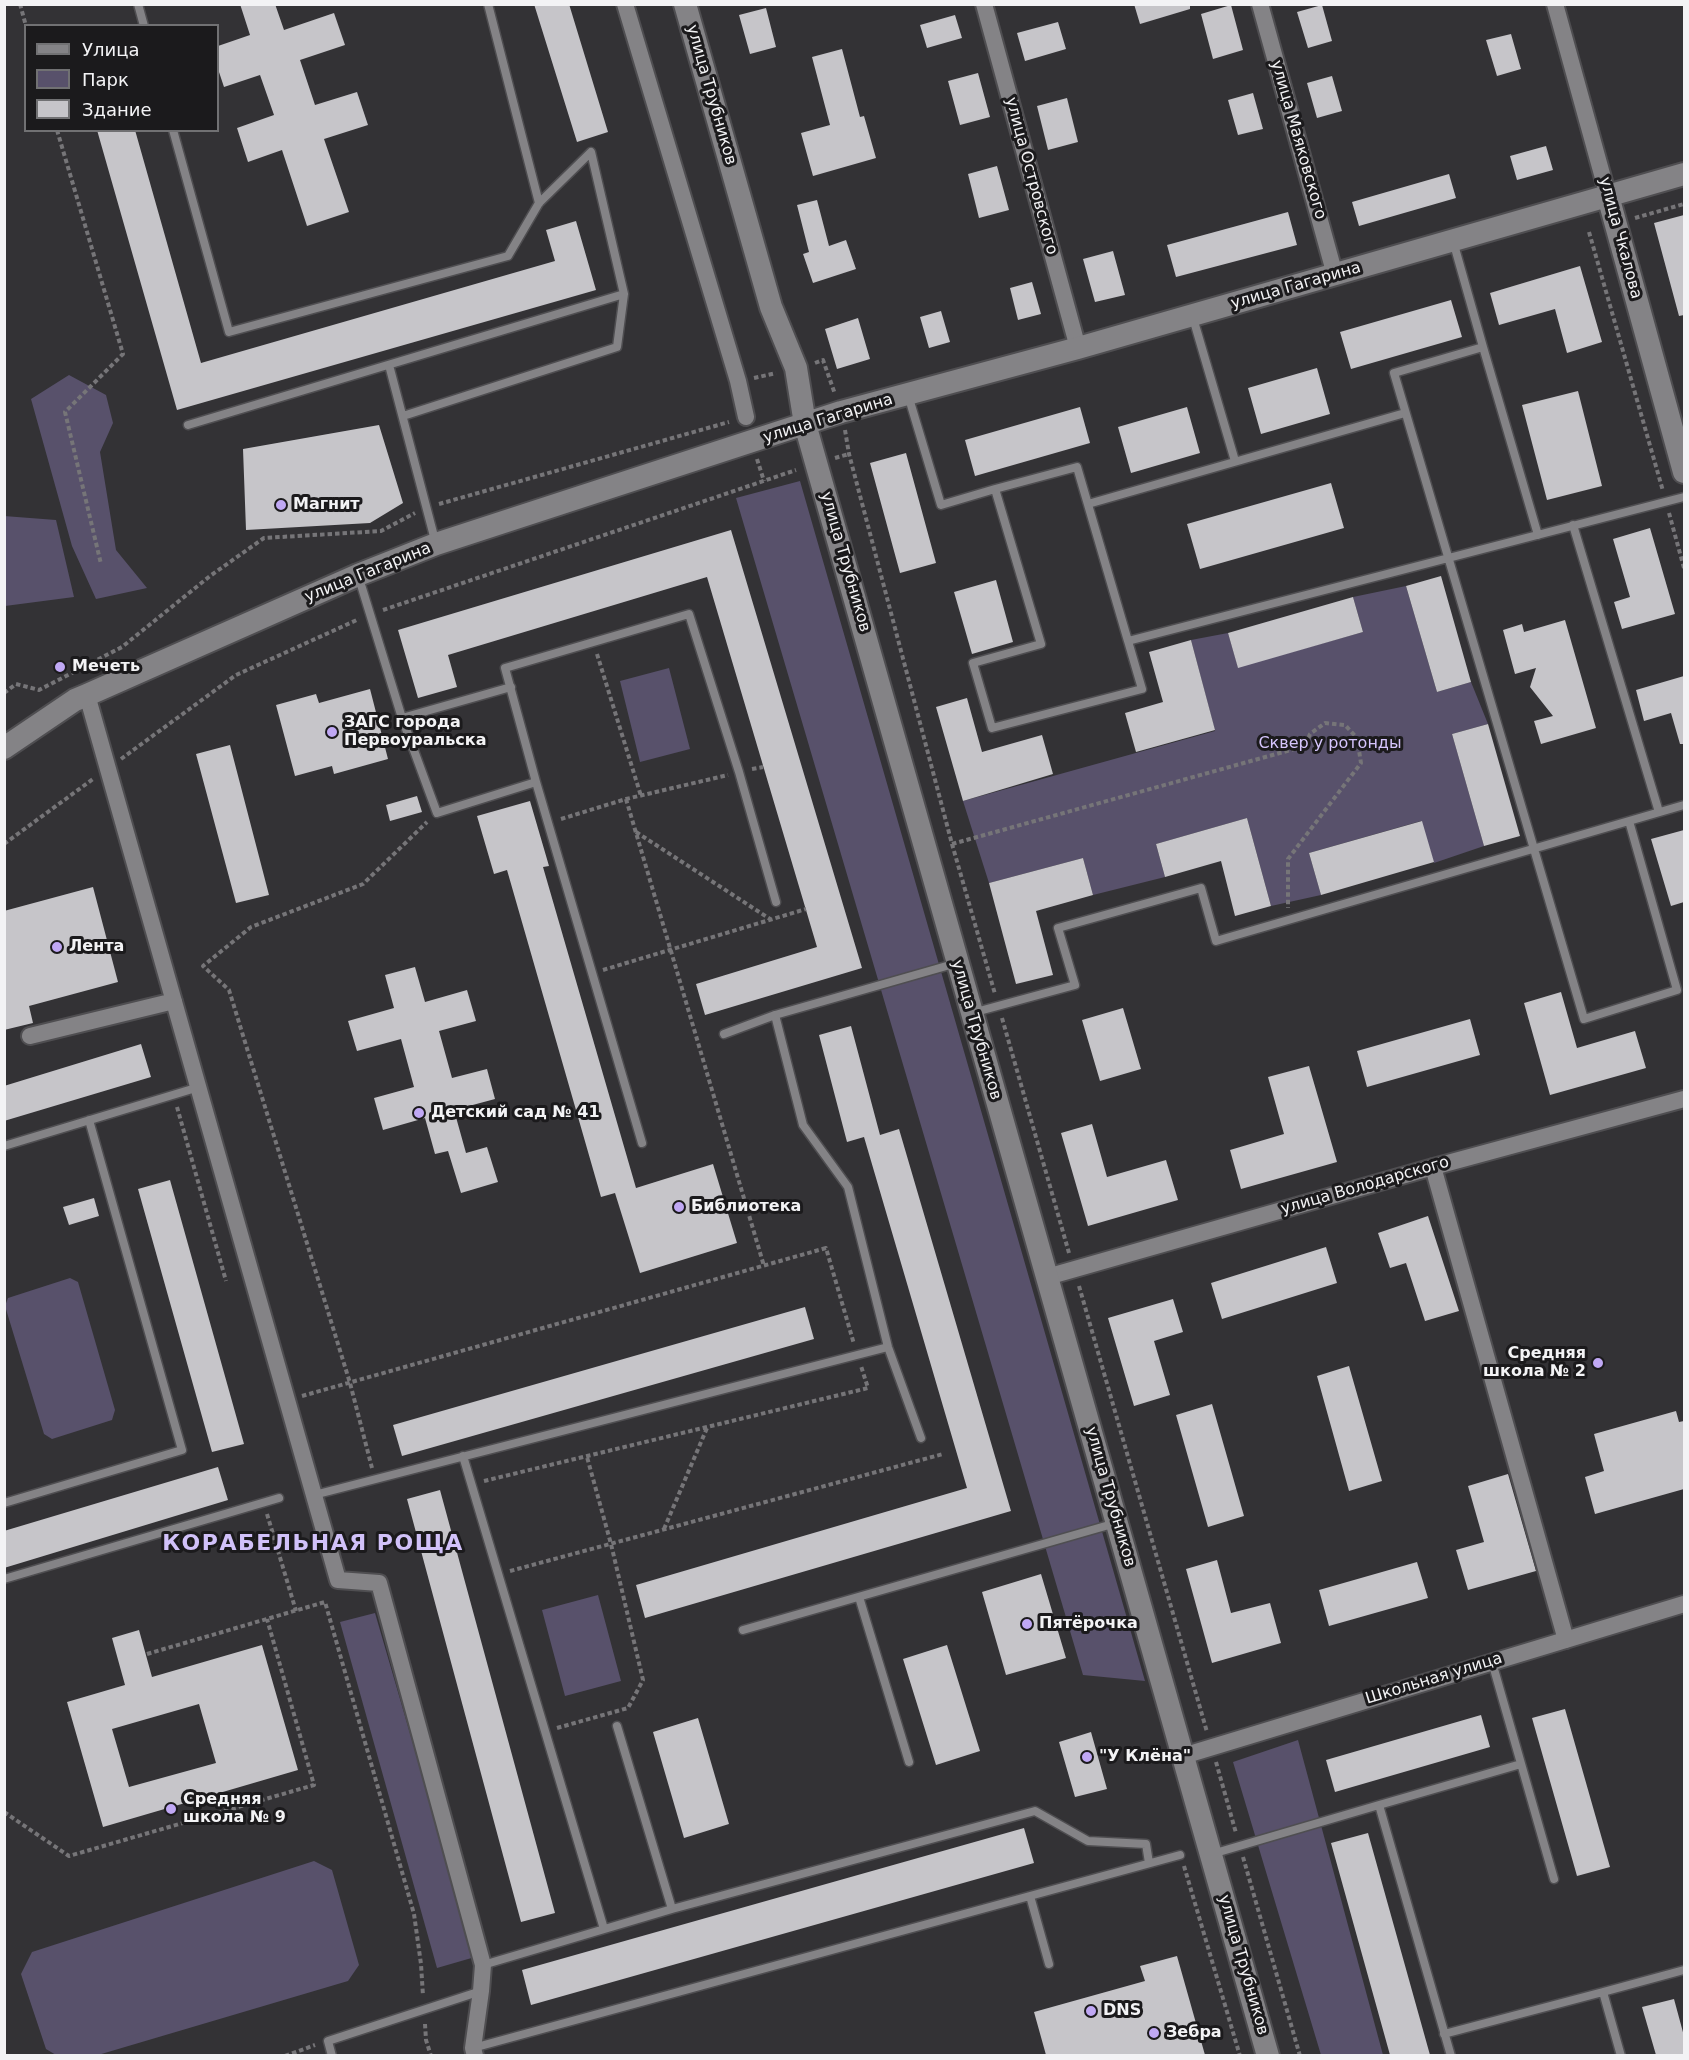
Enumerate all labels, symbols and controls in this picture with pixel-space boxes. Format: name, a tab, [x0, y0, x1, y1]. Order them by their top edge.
street label: улица Трубников	[682, 23, 740, 167]
legend	[24, 24, 219, 132]
text: Улица	[82, 39, 139, 60]
street label: улица Маяковского	[1266, 58, 1330, 222]
text: Парк	[82, 69, 129, 90]
street label: улица Островского	[1001, 95, 1061, 257]
text: Здание	[82, 99, 152, 120]
street label: улица Чкалова	[1594, 175, 1646, 301]
street label: улица Гагарина	[1229, 258, 1363, 314]
street label: улица Гагарина	[761, 390, 895, 448]
street label: улица Трубников	[816, 490, 874, 634]
place label: Магнит	[293, 495, 360, 515]
marker: Магнит	[274, 498, 288, 512]
street label: улица Гагарина	[302, 539, 434, 607]
place label: Мечеть	[72, 657, 140, 677]
marker: Мечеть	[53, 660, 67, 674]
place label: ЗАГС города Первоуральска	[344, 713, 486, 751]
marker: ЗАГС города Первоуральска	[325, 725, 339, 739]
park label: Сквер у ротонды	[1258, 734, 1402, 754]
place label: Лента	[69, 937, 124, 957]
marker: Лента	[50, 940, 64, 954]
street label: улица Трубников	[947, 958, 1005, 1102]
place label: Детский сад № 41	[431, 1103, 600, 1123]
marker: Детский сад № 41	[412, 1106, 426, 1120]
street label: улица Володарского	[1279, 1153, 1451, 1219]
place label: Библиотека	[691, 1197, 801, 1217]
marker: Библиотека	[672, 1200, 686, 1214]
place label: Средняя школа № 2	[1483, 1344, 1586, 1382]
marker: Средняя школа № 2	[1591, 1356, 1605, 1370]
street label: улица Трубников	[1081, 1425, 1139, 1569]
district label: КОРАБЕЛЬНАЯ РОЩА	[162, 1531, 464, 1557]
place label: Пятёрочка	[1039, 1614, 1138, 1634]
marker: Пятёрочка	[1020, 1617, 1034, 1631]
street label: Школьная улица	[1363, 1649, 1505, 1709]
place label: "У Клёна"	[1099, 1747, 1191, 1767]
marker: "У Клёна"	[1080, 1750, 1094, 1764]
place label: Средняя школа № 9	[183, 1790, 286, 1828]
marker: Средняя школа № 9	[164, 1802, 178, 1816]
street label: улица Трубников	[1214, 1893, 1272, 2037]
place label: DNS	[1103, 2001, 1141, 2021]
marker: DNS	[1084, 2004, 1098, 2018]
place label: Зебра	[1166, 2023, 1222, 2043]
marker: Зебра	[1147, 2026, 1161, 2040]

